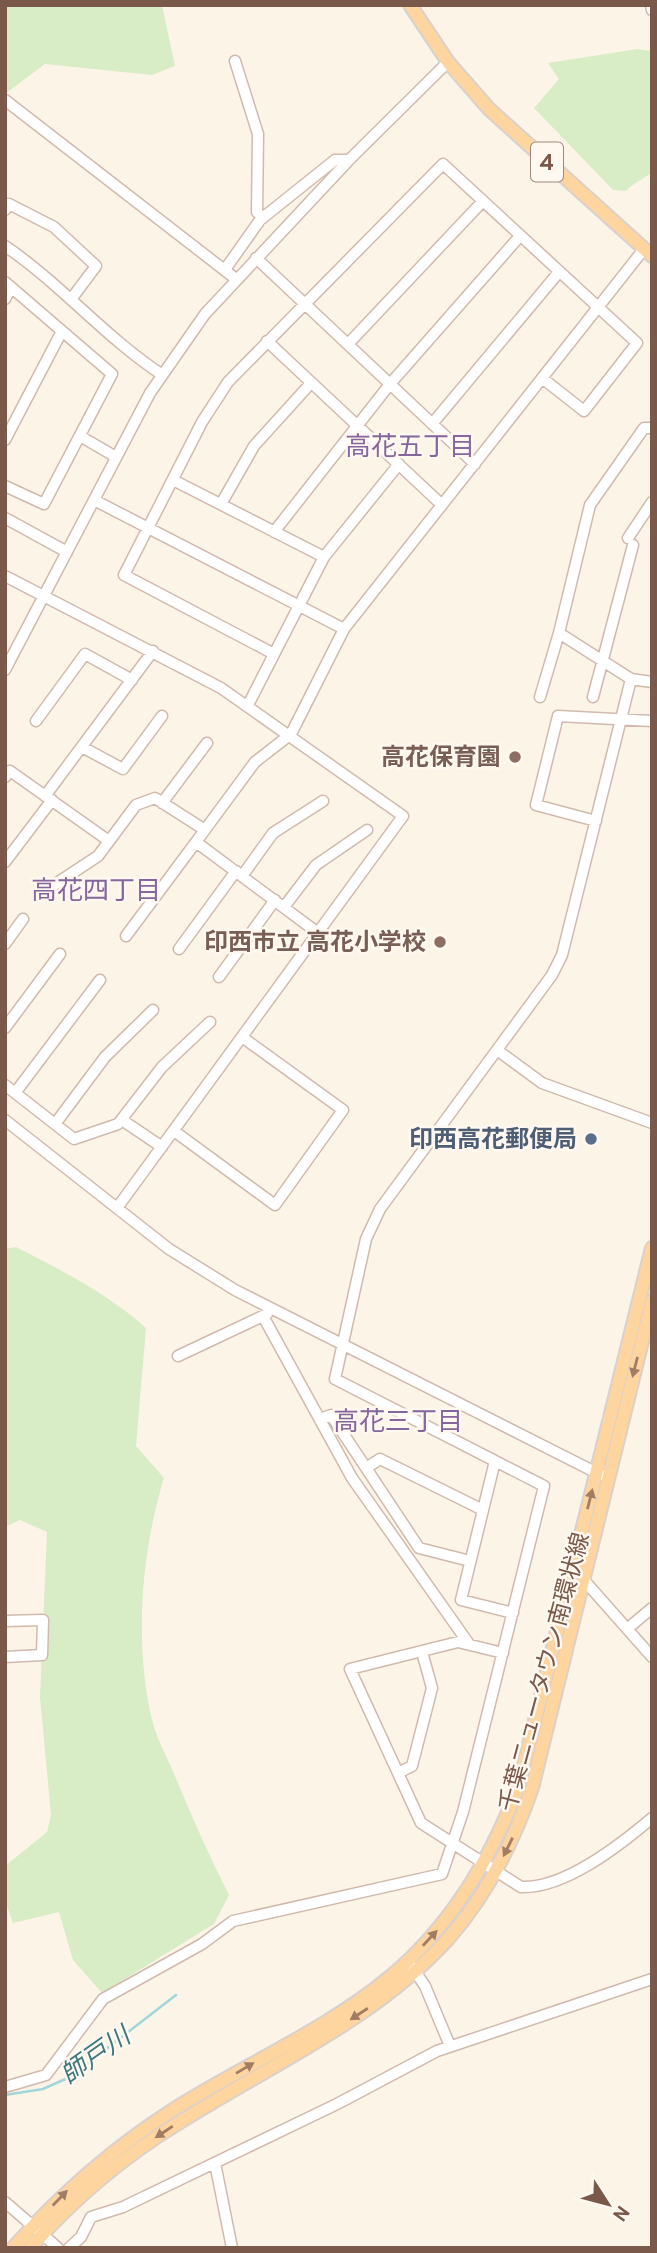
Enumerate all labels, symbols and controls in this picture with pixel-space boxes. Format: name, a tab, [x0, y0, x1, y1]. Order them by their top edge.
road number: 4	[531, 142, 563, 182]
district label: 高花五丁目	[345, 432, 475, 465]
place label: 高花保育園	[381, 744, 501, 774]
marker: 高花保育園	[507, 749, 523, 765]
district label: 高花四丁目	[31, 876, 161, 909]
place label: 印西市立 高花小学校	[204, 929, 426, 959]
marker: 印西市立 高花小学校	[432, 934, 448, 950]
place label: 印西高花郵便局	[409, 1126, 577, 1156]
marker: 印西高花郵便局	[583, 1131, 599, 1147]
one-way arrow	[629, 1356, 640, 1378]
district label: 高花三丁目	[333, 1407, 463, 1440]
one-way arrow	[585, 1488, 596, 1510]
street label: 千葉ニュータウン南環状線	[494, 1530, 598, 1815]
one-way arrow	[503, 1837, 514, 1857]
one-way arrow	[422, 1930, 438, 1947]
one-way arrow	[349, 2008, 369, 2021]
water label: 師戸川	[55, 2019, 140, 2093]
one-way arrow	[235, 2061, 254, 2074]
one-way arrow	[155, 2125, 173, 2139]
north arrow	[573, 2169, 643, 2239]
one-way arrow	[51, 2190, 68, 2207]
text: N	[606, 2200, 634, 2225]

